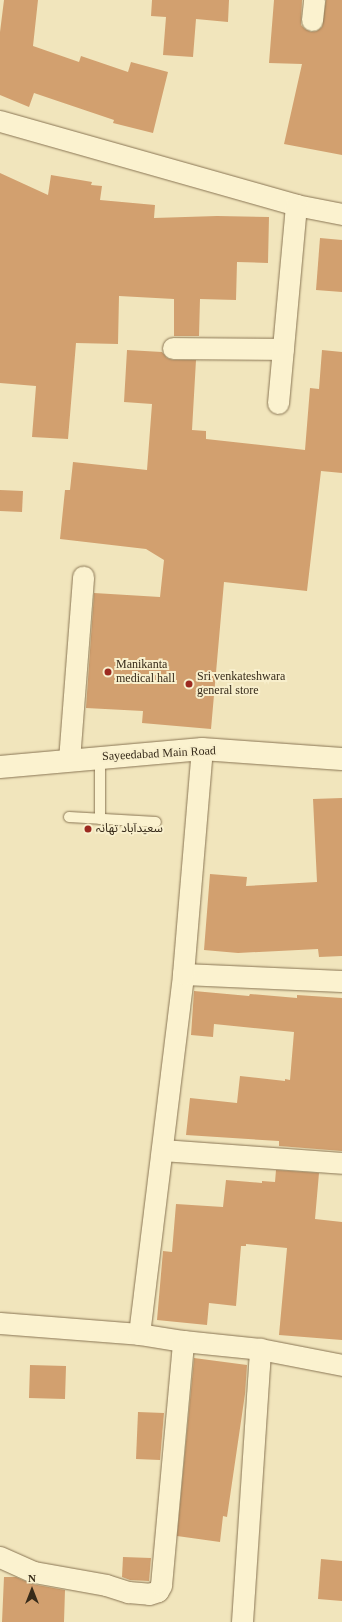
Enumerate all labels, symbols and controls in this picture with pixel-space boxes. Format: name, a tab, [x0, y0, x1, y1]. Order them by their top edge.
place label: Manikanta medical hall	[116, 658, 175, 686]
marker: Manikanta medical hall	[103, 667, 113, 677]
place label: Sri venkateshwara general store	[197, 670, 285, 698]
marker: Sri venkateshwara general store	[184, 679, 194, 689]
street label: Sayeedabad Main Road	[102, 744, 216, 764]
place label: سعیدآباد تھانہ	[96, 822, 163, 836]
marker: سعیدآباد تھانہ	[83, 824, 93, 834]
north arrow	[12, 1570, 52, 1610]
text: N	[28, 1572, 36, 1584]

